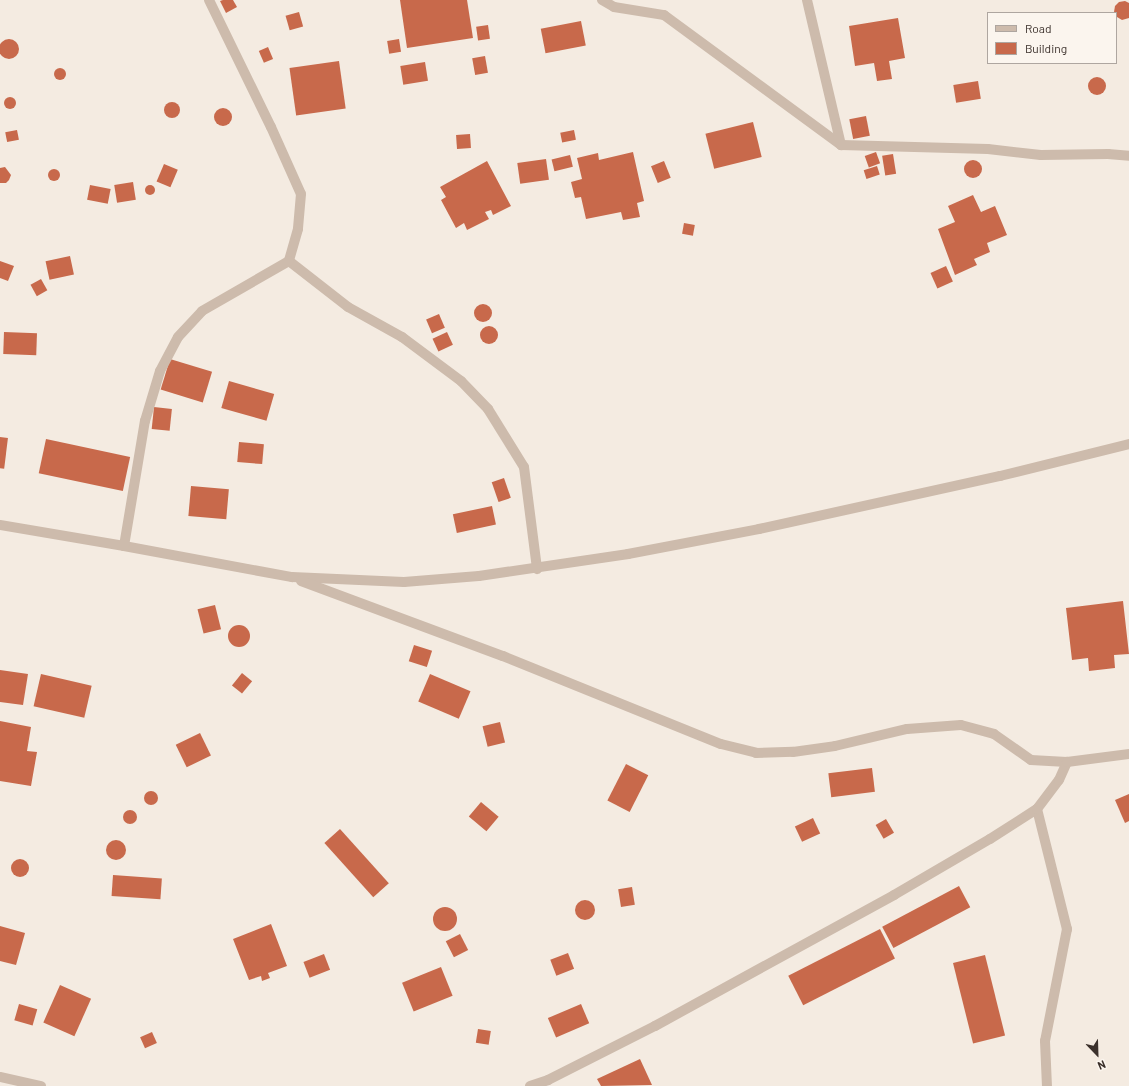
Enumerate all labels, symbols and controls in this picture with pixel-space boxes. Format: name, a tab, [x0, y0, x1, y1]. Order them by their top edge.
legend	[987, 12, 1117, 64]
text: Road	[1025, 21, 1052, 35]
text: Building	[1025, 41, 1067, 55]
north arrow	[1077, 1034, 1117, 1074]
text: N	[1096, 1058, 1108, 1073]

